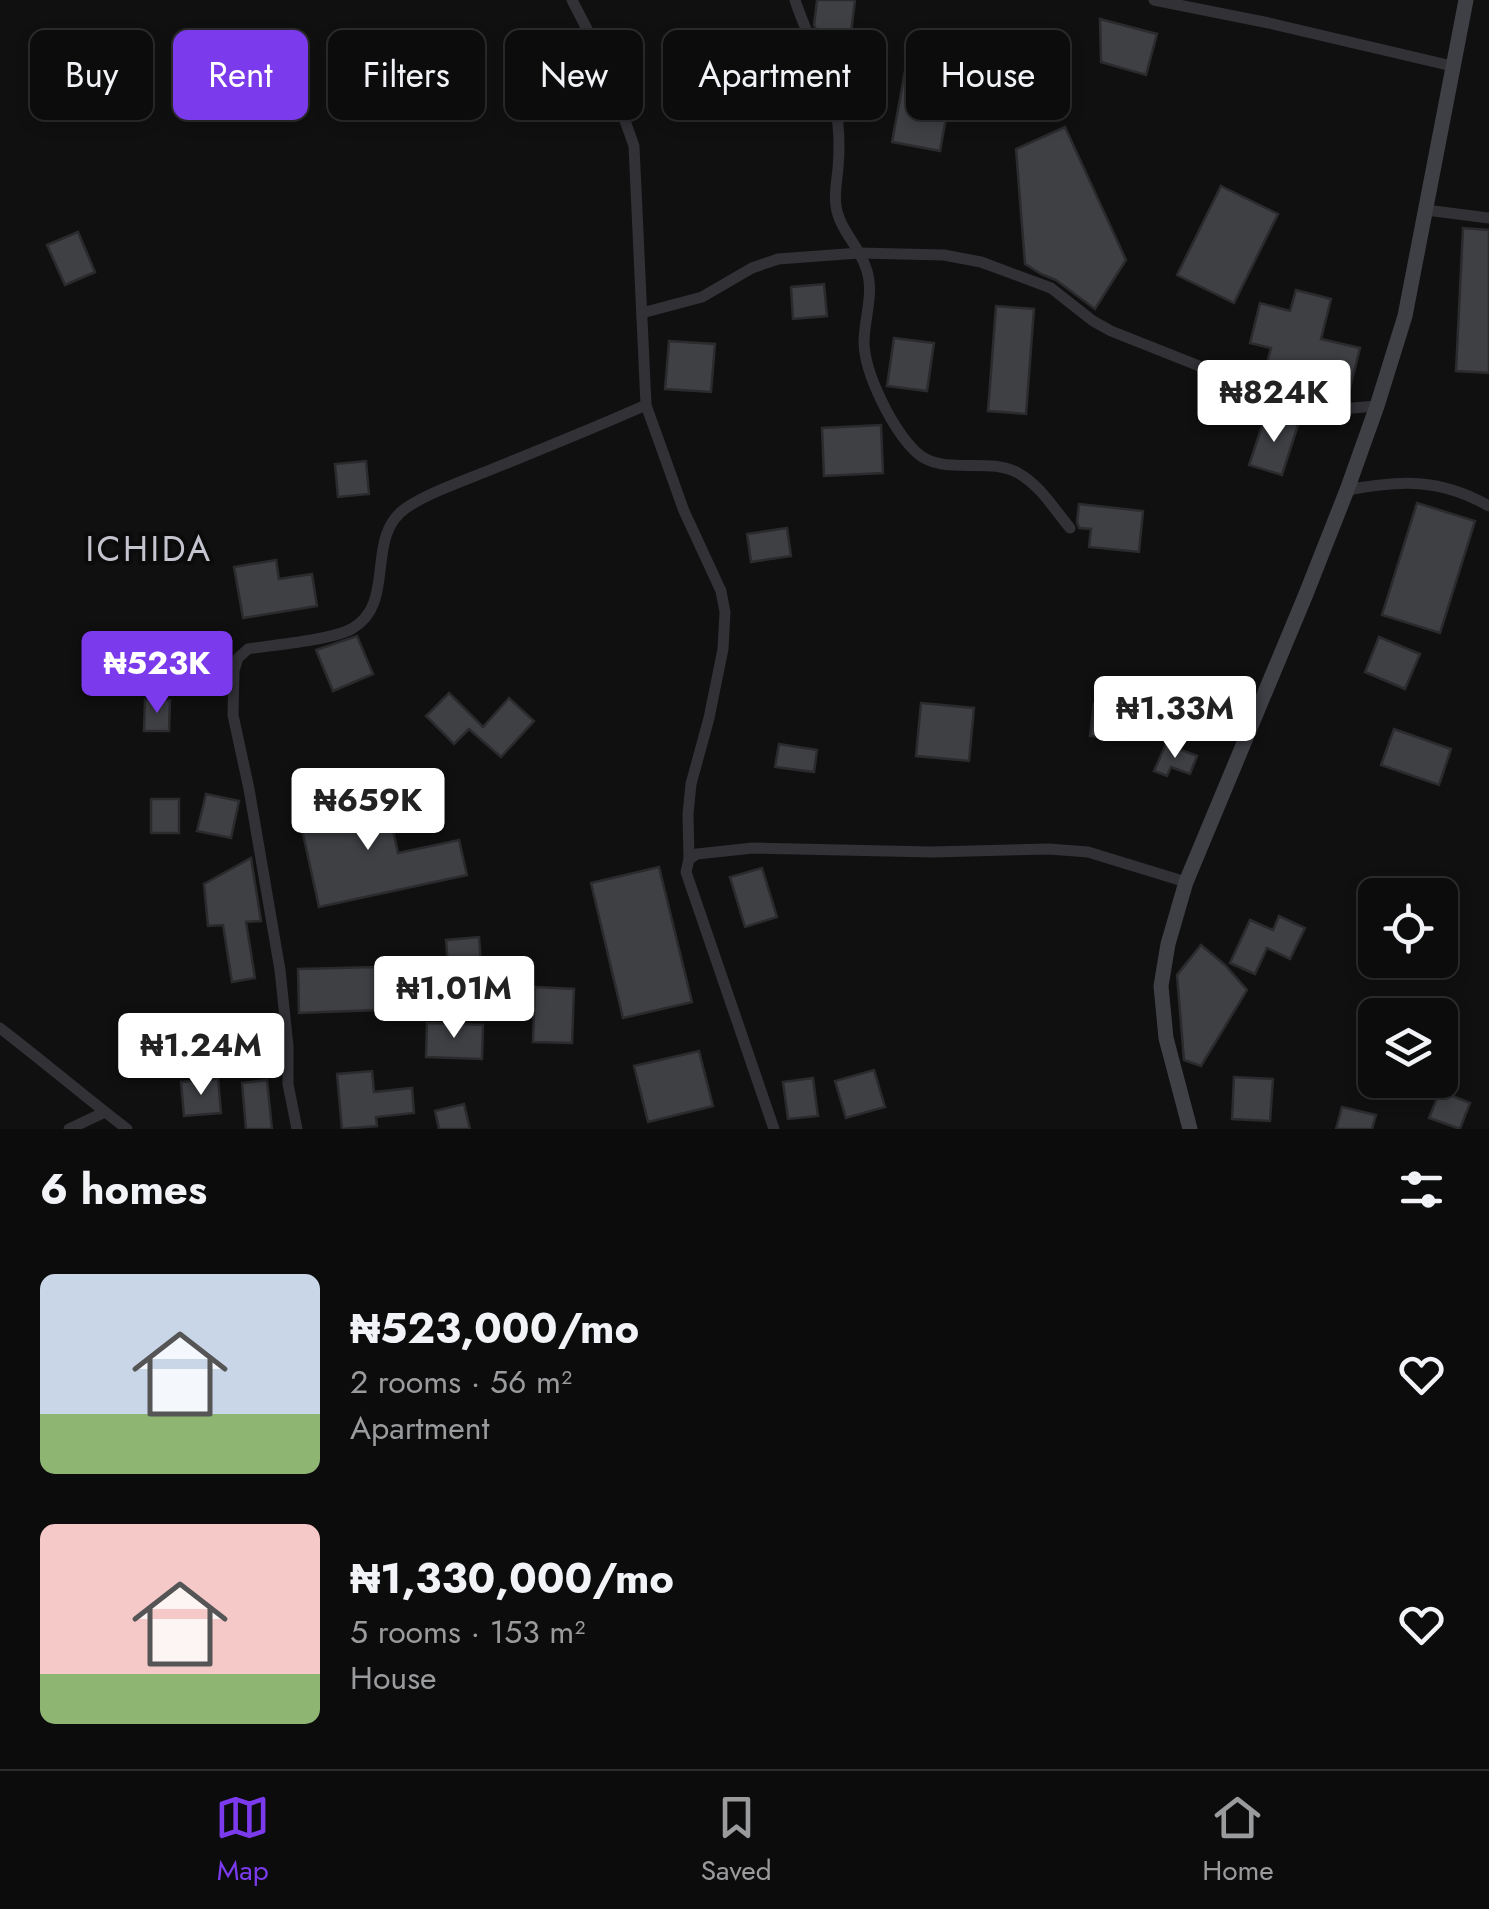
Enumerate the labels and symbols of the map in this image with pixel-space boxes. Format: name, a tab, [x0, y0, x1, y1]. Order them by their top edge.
pin: ₦824K	[1204, 360, 1344, 445]
district label: ICHIDA	[85, 524, 213, 574]
pin: ₦523K	[87, 631, 227, 716]
pin: ₦1.33M	[1094, 676, 1256, 761]
pin: ₦659K	[298, 768, 438, 853]
pin: ₦1.01M	[373, 956, 535, 1041]
pin: ₦1.24M	[120, 1013, 282, 1098]

